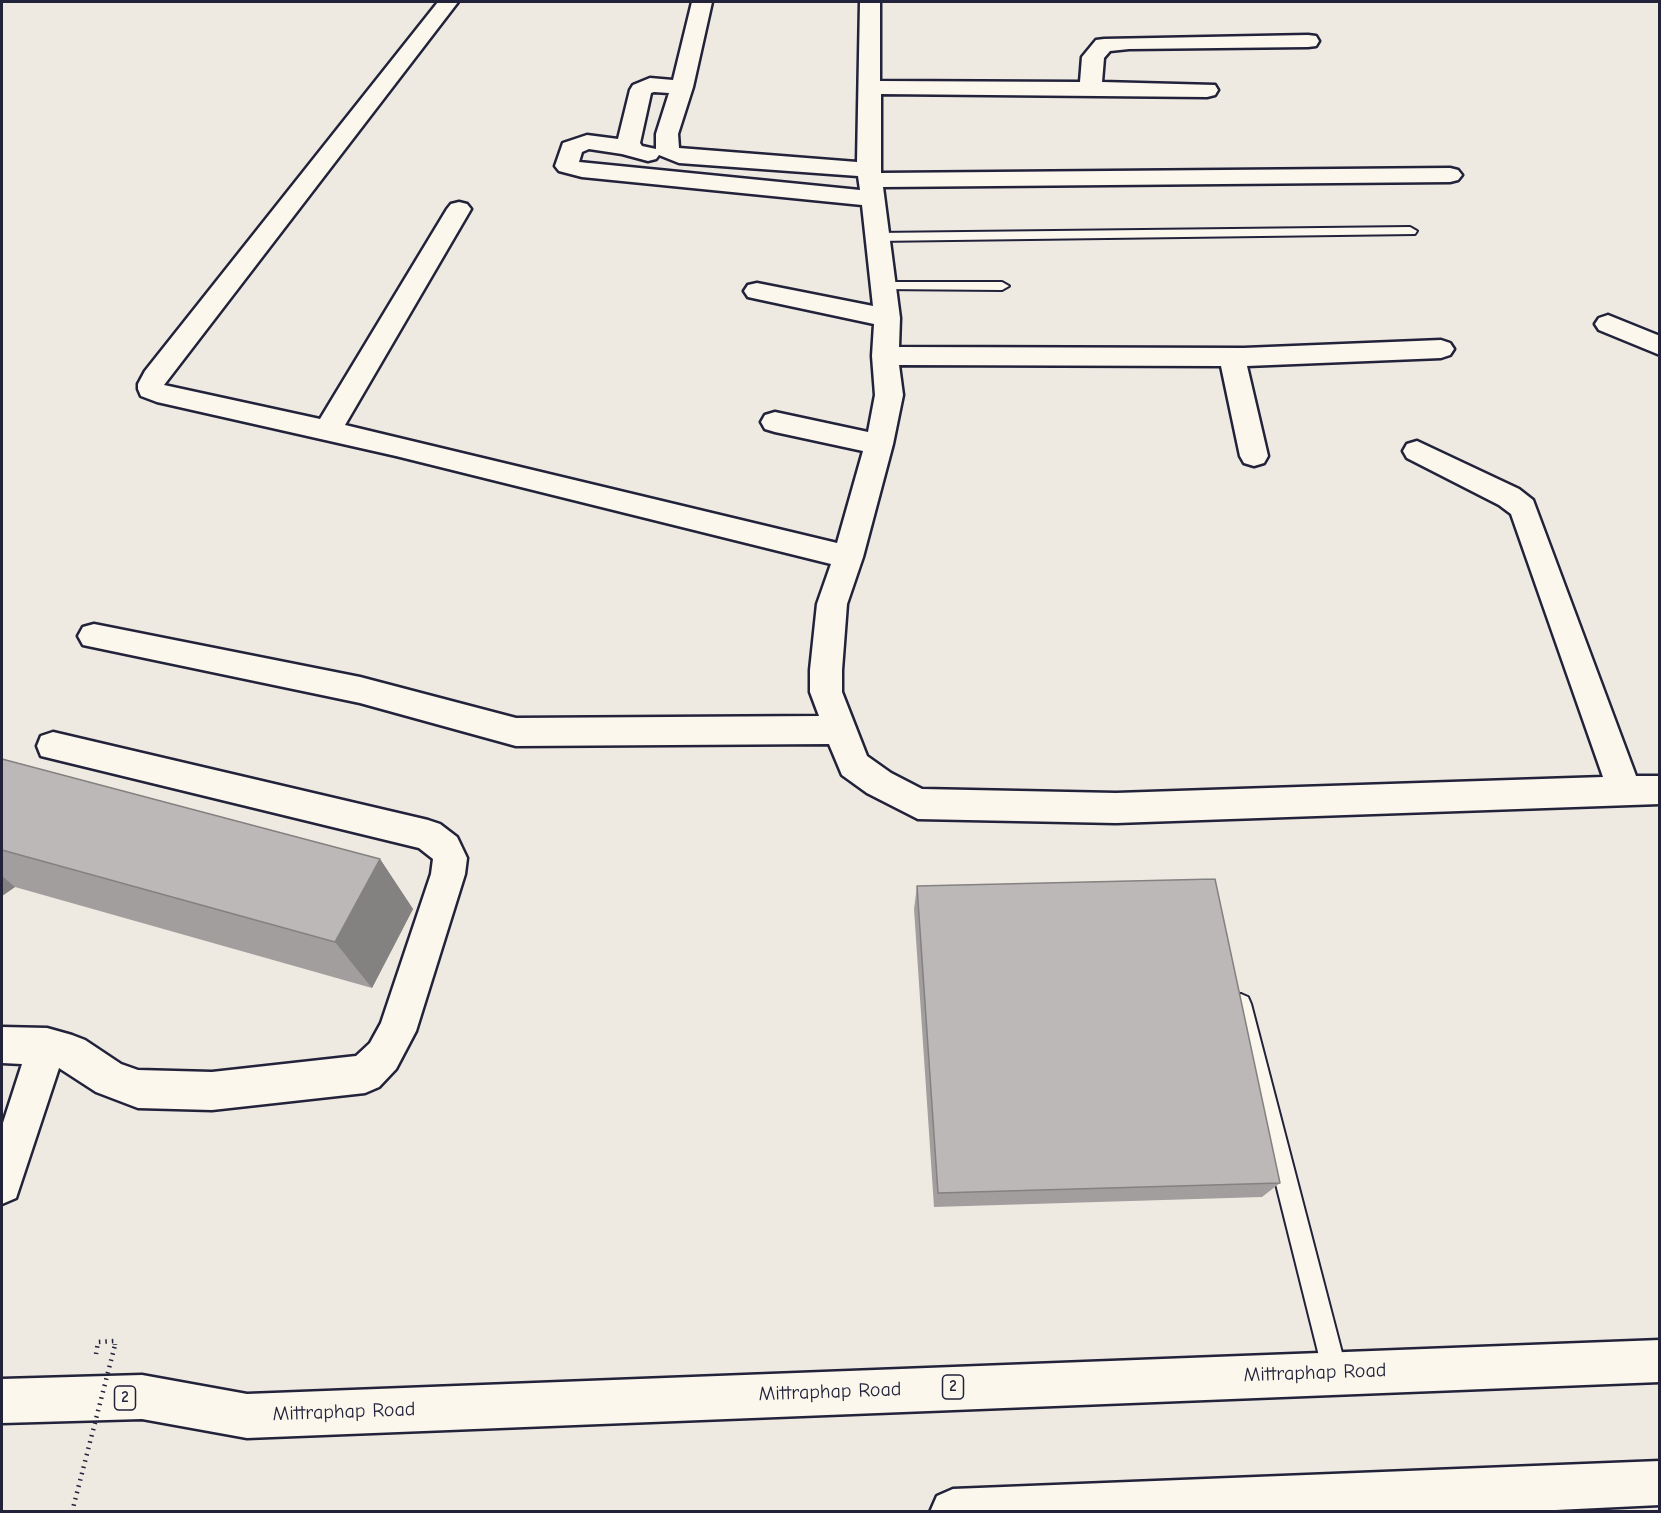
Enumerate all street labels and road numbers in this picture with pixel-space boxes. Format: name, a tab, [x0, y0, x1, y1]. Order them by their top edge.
street label: Mittraphap Road	[1243, 1359, 1387, 1387]
road number: 2	[942, 1375, 964, 1399]
street label: Mittraphap Road	[758, 1378, 902, 1406]
road number: 2	[114, 1386, 136, 1410]
street label: Mittraphap Road	[272, 1398, 416, 1426]

